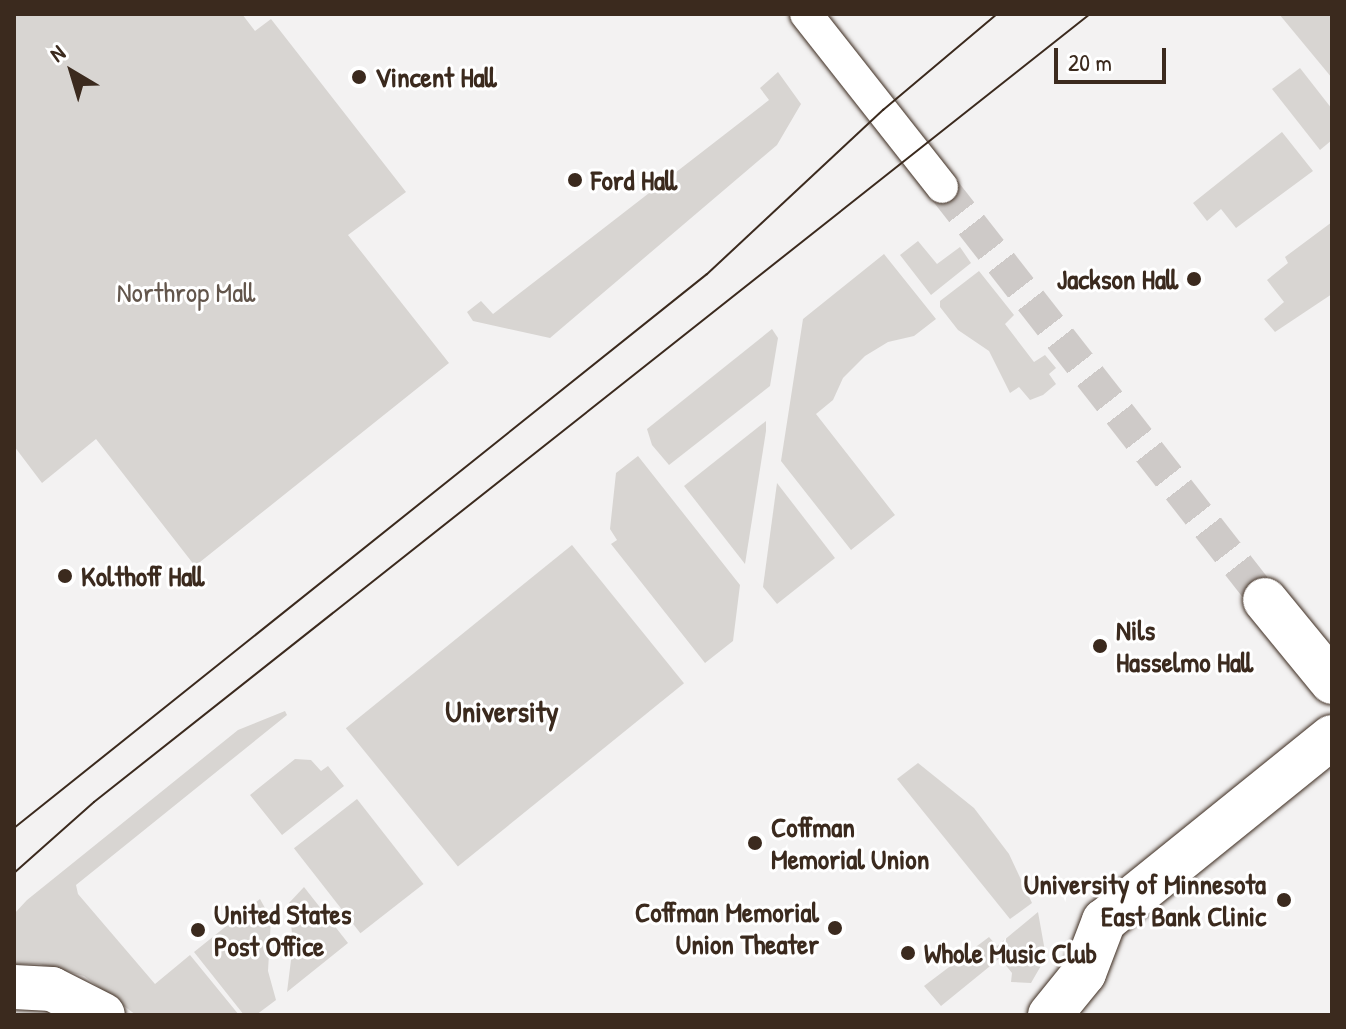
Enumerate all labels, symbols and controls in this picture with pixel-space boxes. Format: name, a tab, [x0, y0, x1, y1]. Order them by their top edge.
north arrow	[32, 32, 112, 112]
scale bar	[1058, 32, 1170, 82]
text: N	[43, 38, 71, 69]
text: 20 m	[1068, 46, 1112, 78]
place label: Vincent Hall	[375, 60, 497, 94]
marker: Vincent Hall	[350, 68, 368, 86]
place label: Ford Hall	[591, 163, 677, 197]
marker: Ford Hall	[566, 171, 584, 189]
place label: Jackson Hall	[1057, 262, 1178, 296]
marker: Jackson Hall	[1185, 270, 1203, 288]
park label: Northrop Mall	[117, 275, 255, 309]
place label: Kolthoff Hall	[81, 559, 204, 593]
marker: Kolthoff Hall	[56, 567, 74, 585]
place label: Nils Hasselmo Hall	[1116, 613, 1253, 679]
marker: Nils Hasselmo Hall	[1091, 637, 1109, 655]
district label: University	[445, 693, 559, 729]
place label: Coffman Memorial Union	[771, 810, 929, 876]
marker: Coffman Memorial Union	[746, 834, 764, 852]
place label: University of Minnesota East Bank Clinic	[1024, 867, 1266, 933]
marker: University of Minnesota East Bank Clinic	[1273, 889, 1295, 911]
place label: Coffman Memorial Union Theater	[635, 895, 819, 961]
place label: United States Post Office	[214, 897, 351, 963]
marker: Coffman Memorial Union Theater	[826, 919, 844, 937]
marker: United States Post Office	[189, 921, 207, 939]
place label: Whole Music Club	[924, 936, 1097, 970]
marker: Whole Music Club	[899, 944, 917, 962]

